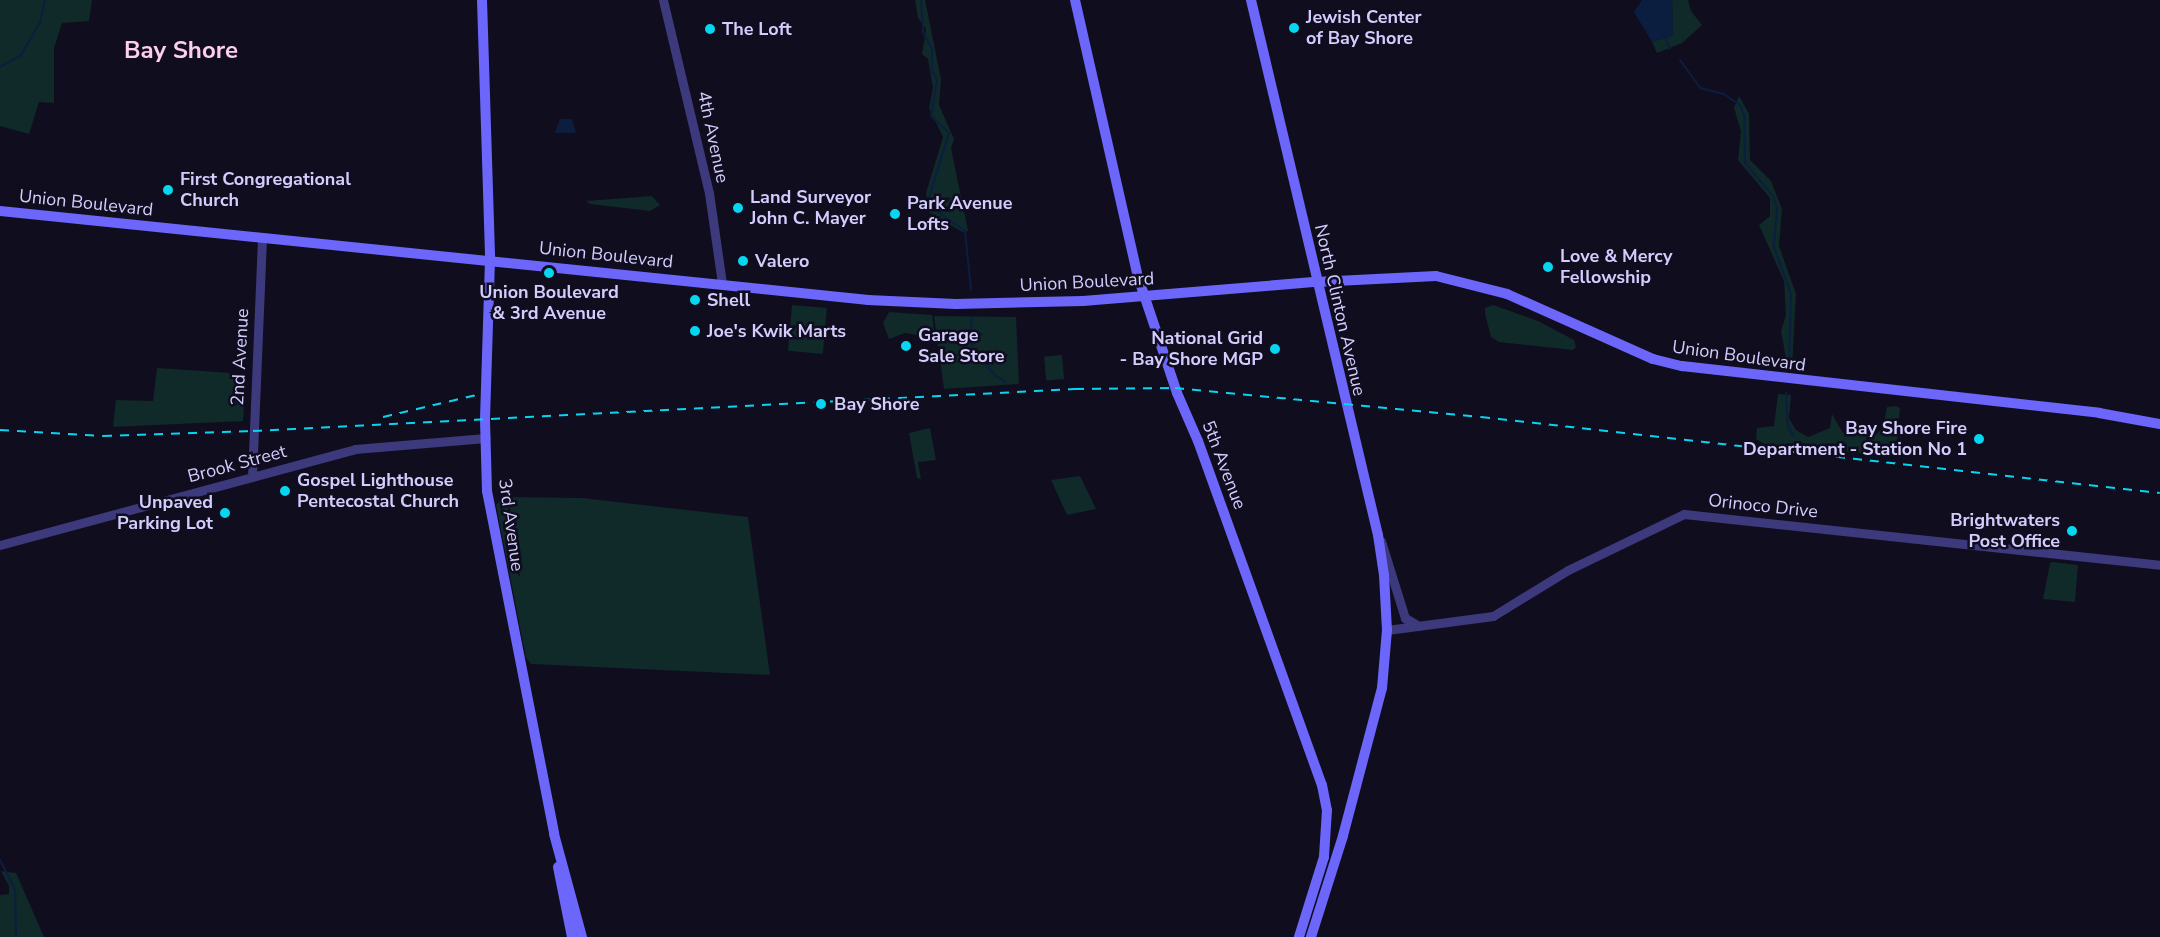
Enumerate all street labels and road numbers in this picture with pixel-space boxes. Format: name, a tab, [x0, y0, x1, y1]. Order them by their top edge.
street label: 4th Avenue	[693, 89, 733, 185]
street label: Union Boulevard	[18, 185, 154, 221]
street label: North Clinton Avenue	[1310, 222, 1370, 398]
street label: Union Boulevard	[538, 237, 674, 273]
street label: Union Boulevard	[1019, 268, 1155, 296]
street label: 2nd Avenue	[227, 308, 253, 406]
street label: Union Boulevard	[1671, 336, 1807, 376]
street label: 5th Avenue	[1197, 418, 1251, 512]
street label: Brook Street	[185, 440, 289, 488]
street label: 3rd Avenue	[494, 477, 528, 573]
street label: Orinoco Drive	[1707, 490, 1819, 522]

